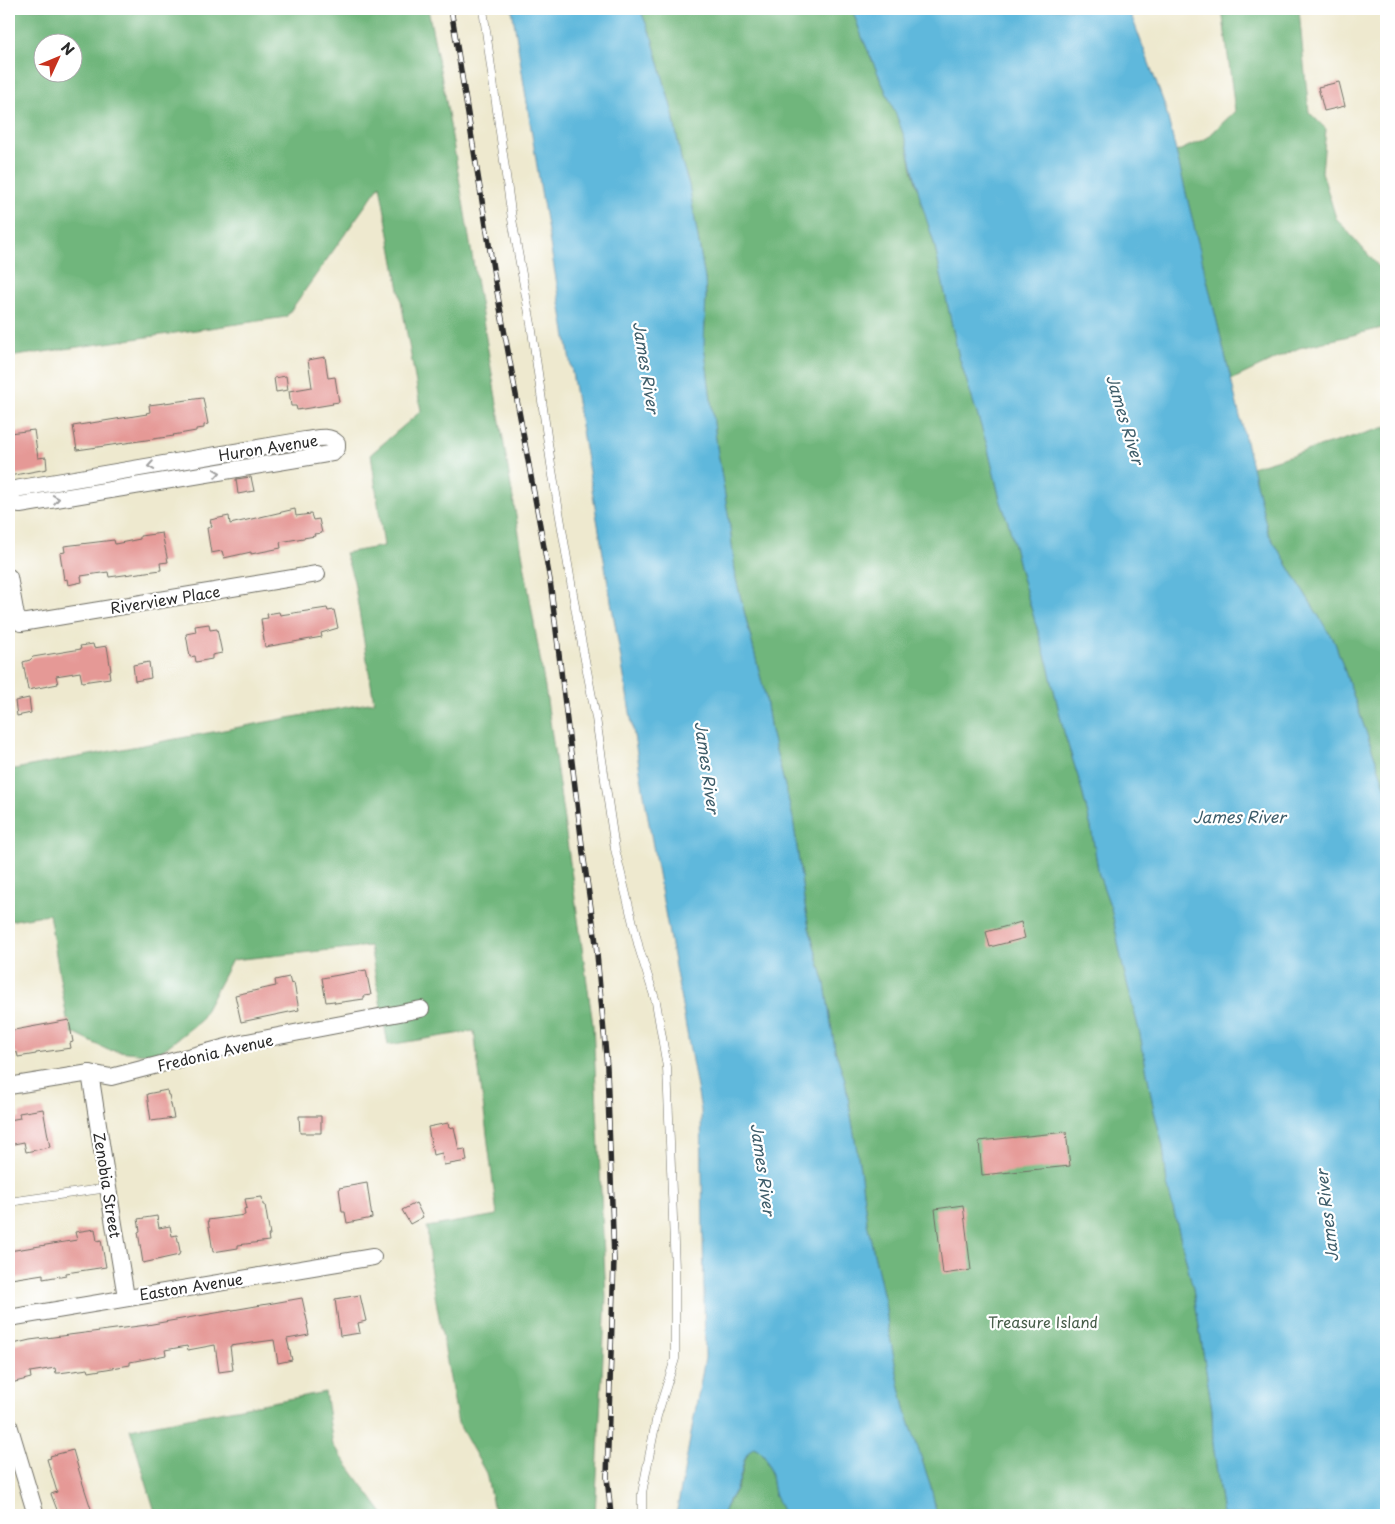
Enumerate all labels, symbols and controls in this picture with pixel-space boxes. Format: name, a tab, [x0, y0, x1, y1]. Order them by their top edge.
north arrow	[32, 32, 82, 82]
text: N	[56, 37, 79, 60]
water label: James River	[628, 319, 667, 417]
water label: James River	[1101, 371, 1152, 470]
street label: Huron Avenue	[217, 428, 319, 466]
one-way arrow	[147, 460, 155, 470]
one-way arrow	[212, 468, 221, 478]
one-way arrow	[52, 495, 61, 505]
street label: Riverview Place	[108, 579, 222, 619]
water label: James River	[690, 719, 727, 817]
water label: James River	[1193, 804, 1288, 828]
street label: Fredonia Avenue	[155, 1027, 275, 1077]
water label: James River	[746, 1121, 783, 1219]
street label: Zenobia Street	[88, 1130, 128, 1240]
water label: James River	[1308, 1166, 1344, 1264]
street label: Easton Avenue	[138, 1266, 244, 1306]
park label: Treasure Island	[988, 1310, 1098, 1333]

